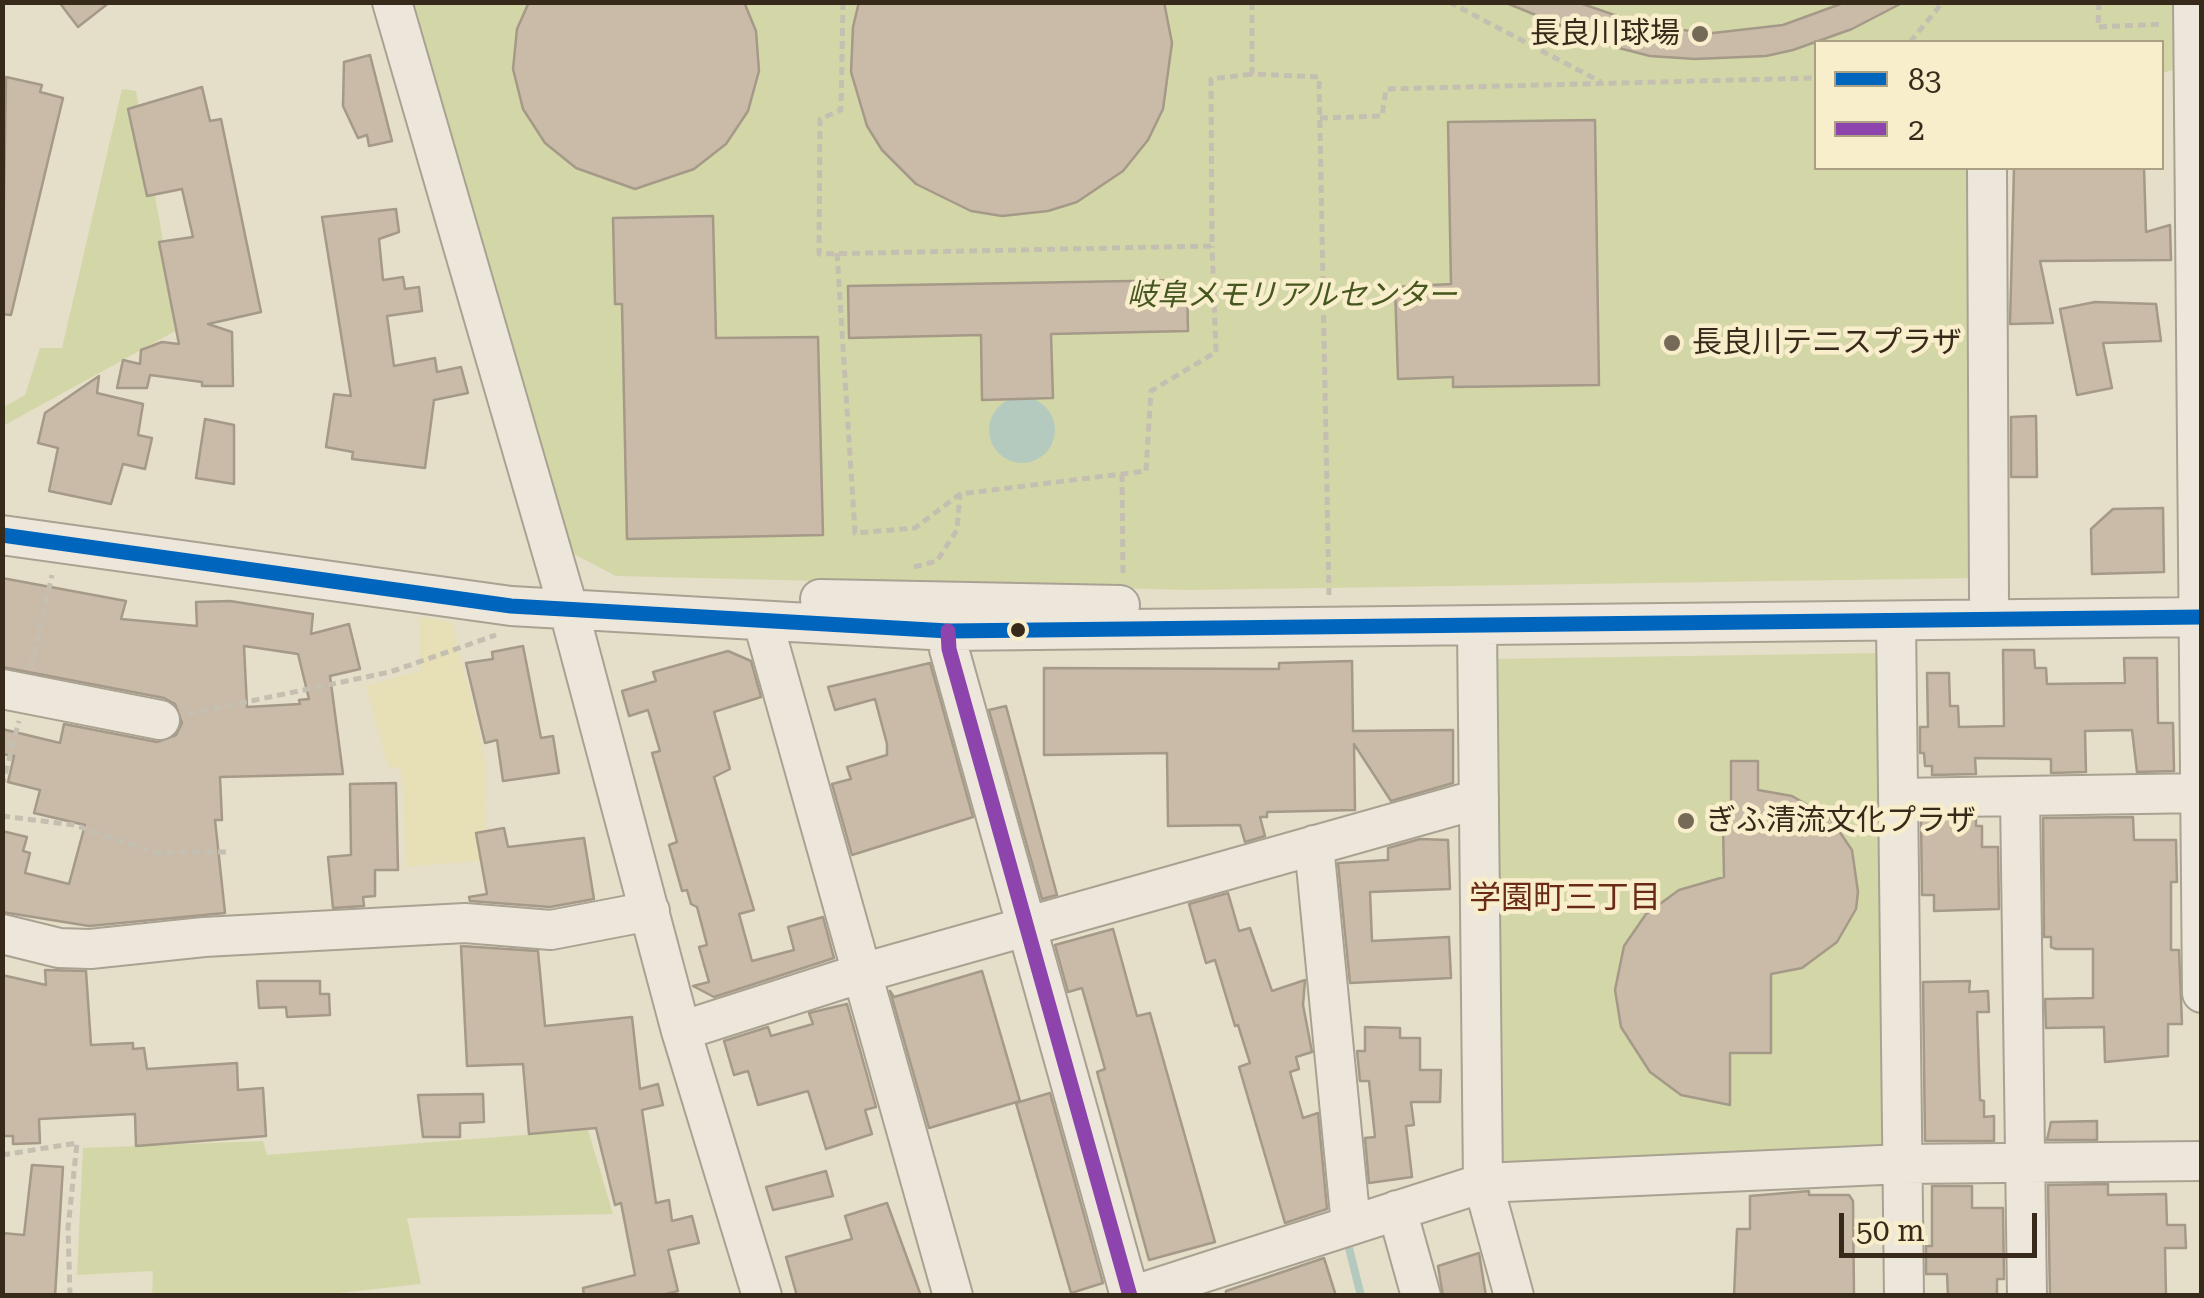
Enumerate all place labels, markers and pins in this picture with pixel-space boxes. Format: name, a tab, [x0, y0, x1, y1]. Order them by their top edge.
place label: 長良川球場	[1530, 16, 1680, 52]
marker: 長良川球場	[1689, 23, 1711, 45]
place label: 長良川テニスプラザ	[1692, 325, 1962, 361]
marker: 長良川テニスプラザ	[1661, 332, 1683, 354]
unlabelled marker	[1008, 620, 1028, 640]
place label: ぎふ清流文化プラザ	[1706, 803, 1976, 839]
marker: ぎふ清流文化プラザ	[1675, 810, 1697, 832]

